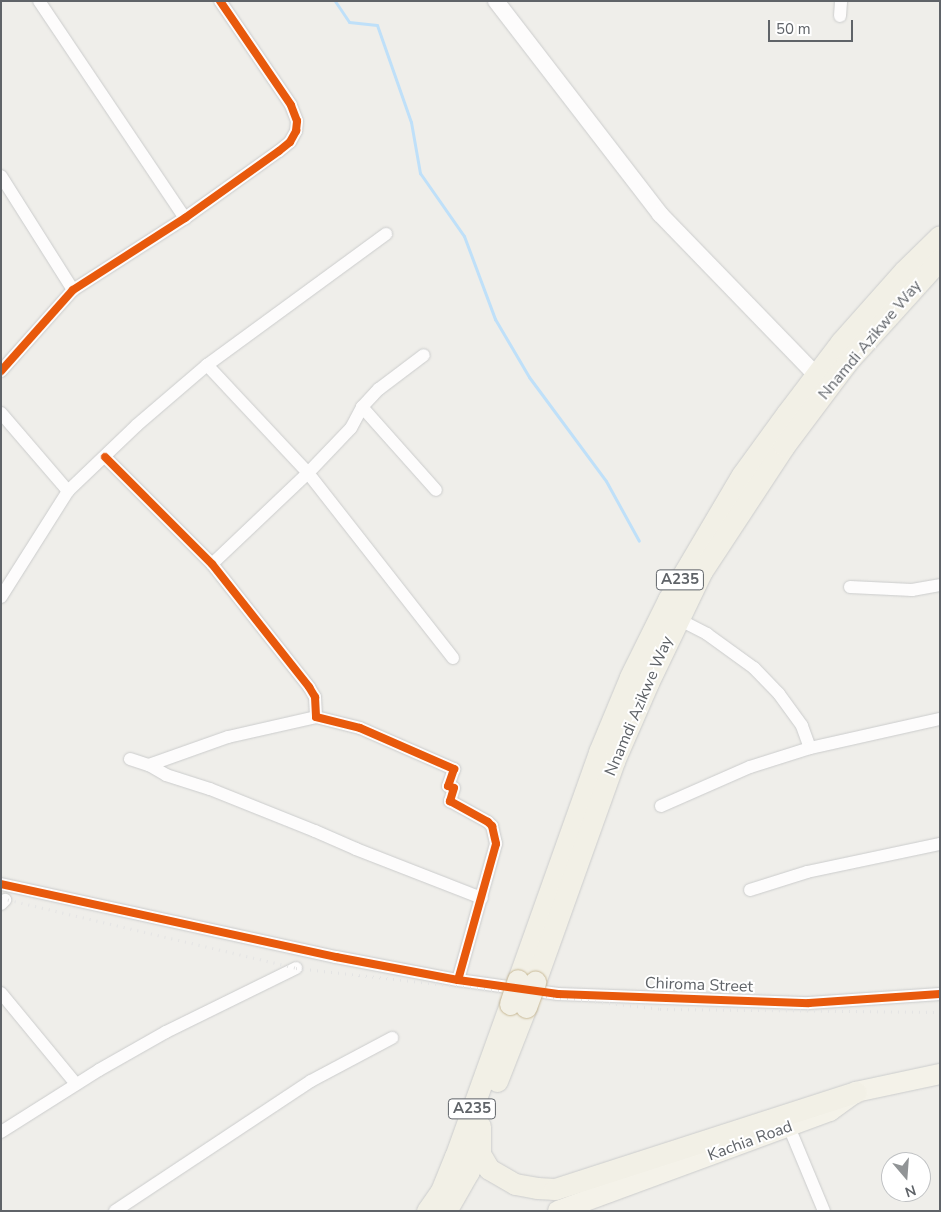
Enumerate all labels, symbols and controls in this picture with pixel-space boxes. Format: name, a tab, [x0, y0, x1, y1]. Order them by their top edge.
scale bar	[771, 10, 856, 42]
text: 50 m	[776, 19, 811, 39]
street label: Nnamdi Azikwe Way	[814, 276, 926, 404]
road number: A235	[655, 568, 705, 592]
street label: Nnamdi Azikwe Way	[601, 633, 677, 779]
street label: Chiroma Street	[645, 974, 753, 996]
road number: A235	[447, 1096, 497, 1122]
street label: Kachia Road	[705, 1117, 795, 1165]
north arrow	[881, 1152, 931, 1202]
text: N	[903, 1180, 918, 1201]

